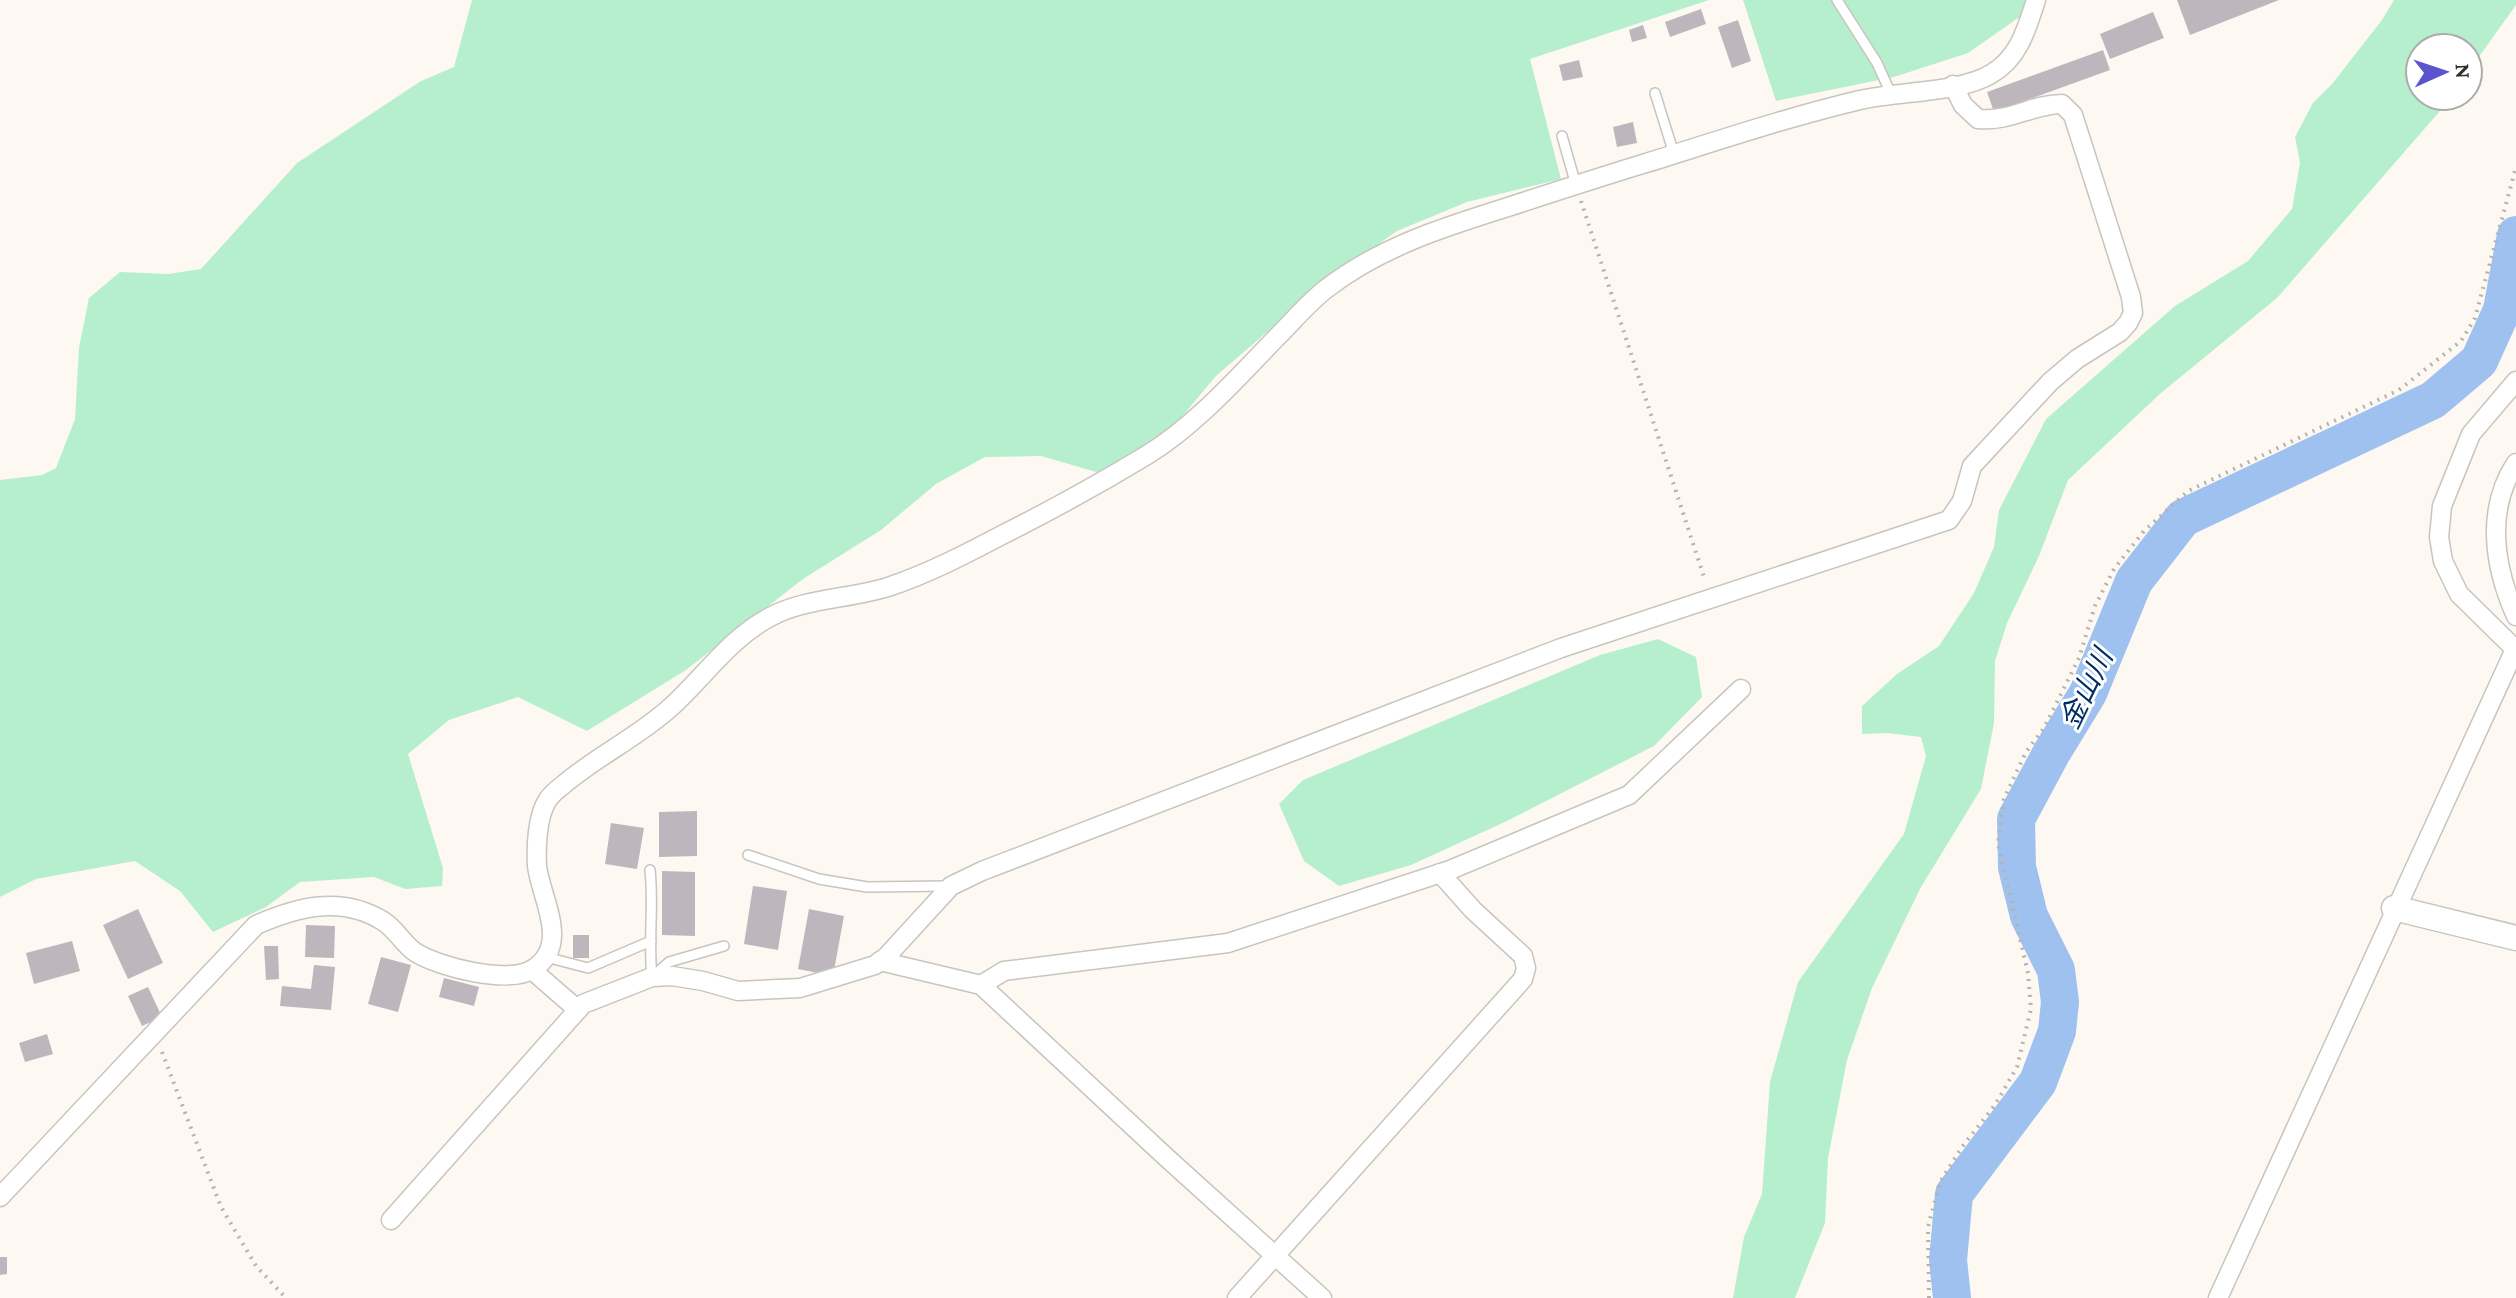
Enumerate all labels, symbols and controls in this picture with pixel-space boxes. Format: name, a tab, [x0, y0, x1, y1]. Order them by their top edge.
north arrow	[2404, 32, 2484, 112]
text: N	[2451, 63, 2476, 79]
water label: 金山川	[2054, 642, 2120, 734]

